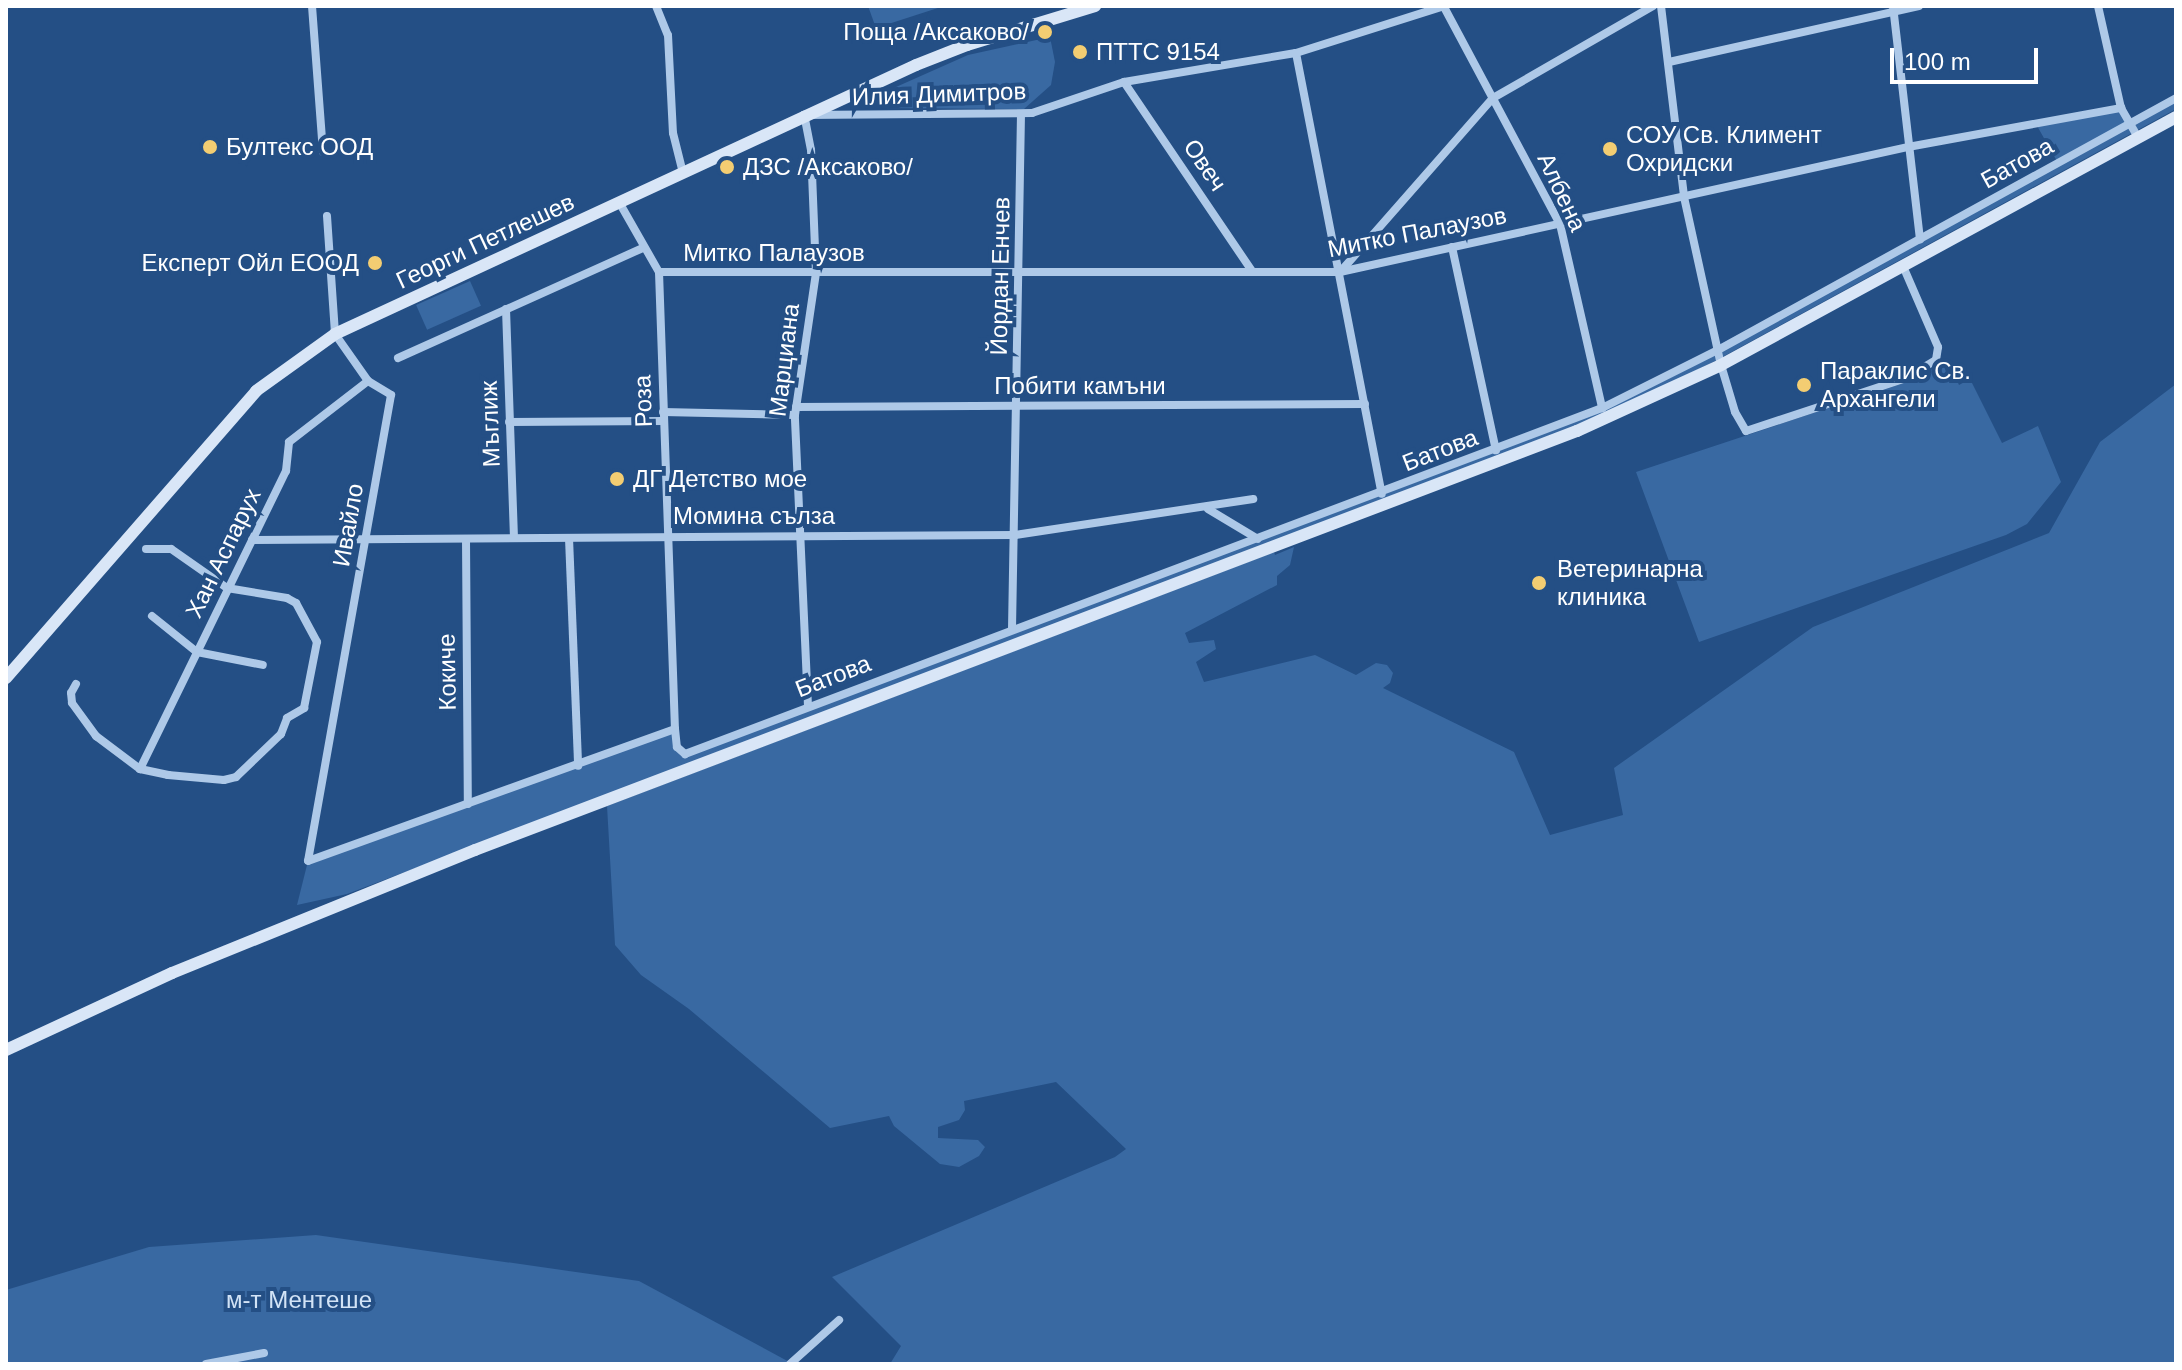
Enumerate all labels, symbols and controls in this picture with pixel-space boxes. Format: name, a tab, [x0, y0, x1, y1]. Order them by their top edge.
place label: Поща /Аксаково/	[843, 18, 1029, 46]
marker: Поща /Аксаково/	[1036, 23, 1054, 41]
scale bar	[1894, 32, 2042, 82]
place label: ПТТС 9154	[1096, 38, 1220, 66]
marker: ПТТС 9154	[1071, 43, 1089, 61]
text: 100 m	[1904, 48, 1971, 75]
street label: Илия Димитров	[851, 77, 1027, 111]
place label: СОУ Св. Климент Охридски	[1626, 121, 1822, 177]
street label: Батова	[1976, 131, 2058, 195]
place label: Бултекс ООД	[226, 133, 373, 161]
street label: Овеч	[1177, 134, 1233, 196]
marker: Бултекс ООД	[201, 138, 219, 156]
marker: СОУ Св. Климент Охридски	[1601, 140, 1619, 158]
street label: Албена	[1531, 148, 1593, 236]
place label: ДЗС /Аксаково/	[743, 153, 913, 181]
marker: ДЗС /Аксаково/	[718, 158, 736, 176]
street label: Георги Петлешев	[391, 187, 579, 295]
street label: Йордан Енчев	[984, 196, 1016, 356]
street label: Митко Палаузов	[1325, 201, 1509, 263]
street label: Митко Палаузов	[683, 239, 865, 267]
place label: Експерт Ойл ЕООД	[142, 249, 359, 277]
marker: Експерт Ойл ЕООД	[366, 254, 384, 272]
street label: Марциана	[763, 302, 805, 418]
place label: Параклис Св. Архангели	[1820, 357, 1971, 413]
street label: Побити камъни	[994, 372, 1166, 400]
street label: Роза	[628, 374, 658, 428]
marker: Параклис Св. Архангели	[1795, 376, 1813, 394]
street label: Мъглиж	[474, 380, 506, 468]
street label: Батова	[1398, 422, 1482, 478]
place label: ДГ Детство мое	[633, 465, 807, 493]
marker: ДГ Детство мое	[608, 470, 626, 488]
street label: Ивайло	[327, 481, 369, 569]
street label: Хан Аспарух	[179, 483, 267, 623]
street label: Момина сълза	[673, 502, 835, 530]
place label: Ветеринарна клиника	[1557, 555, 1703, 611]
marker: Ветеринарна клиника	[1528, 572, 1550, 594]
street label: Кокиче	[432, 633, 462, 711]
street label: Батова	[791, 648, 875, 704]
park label: м-т Ментeше	[226, 1286, 372, 1314]

